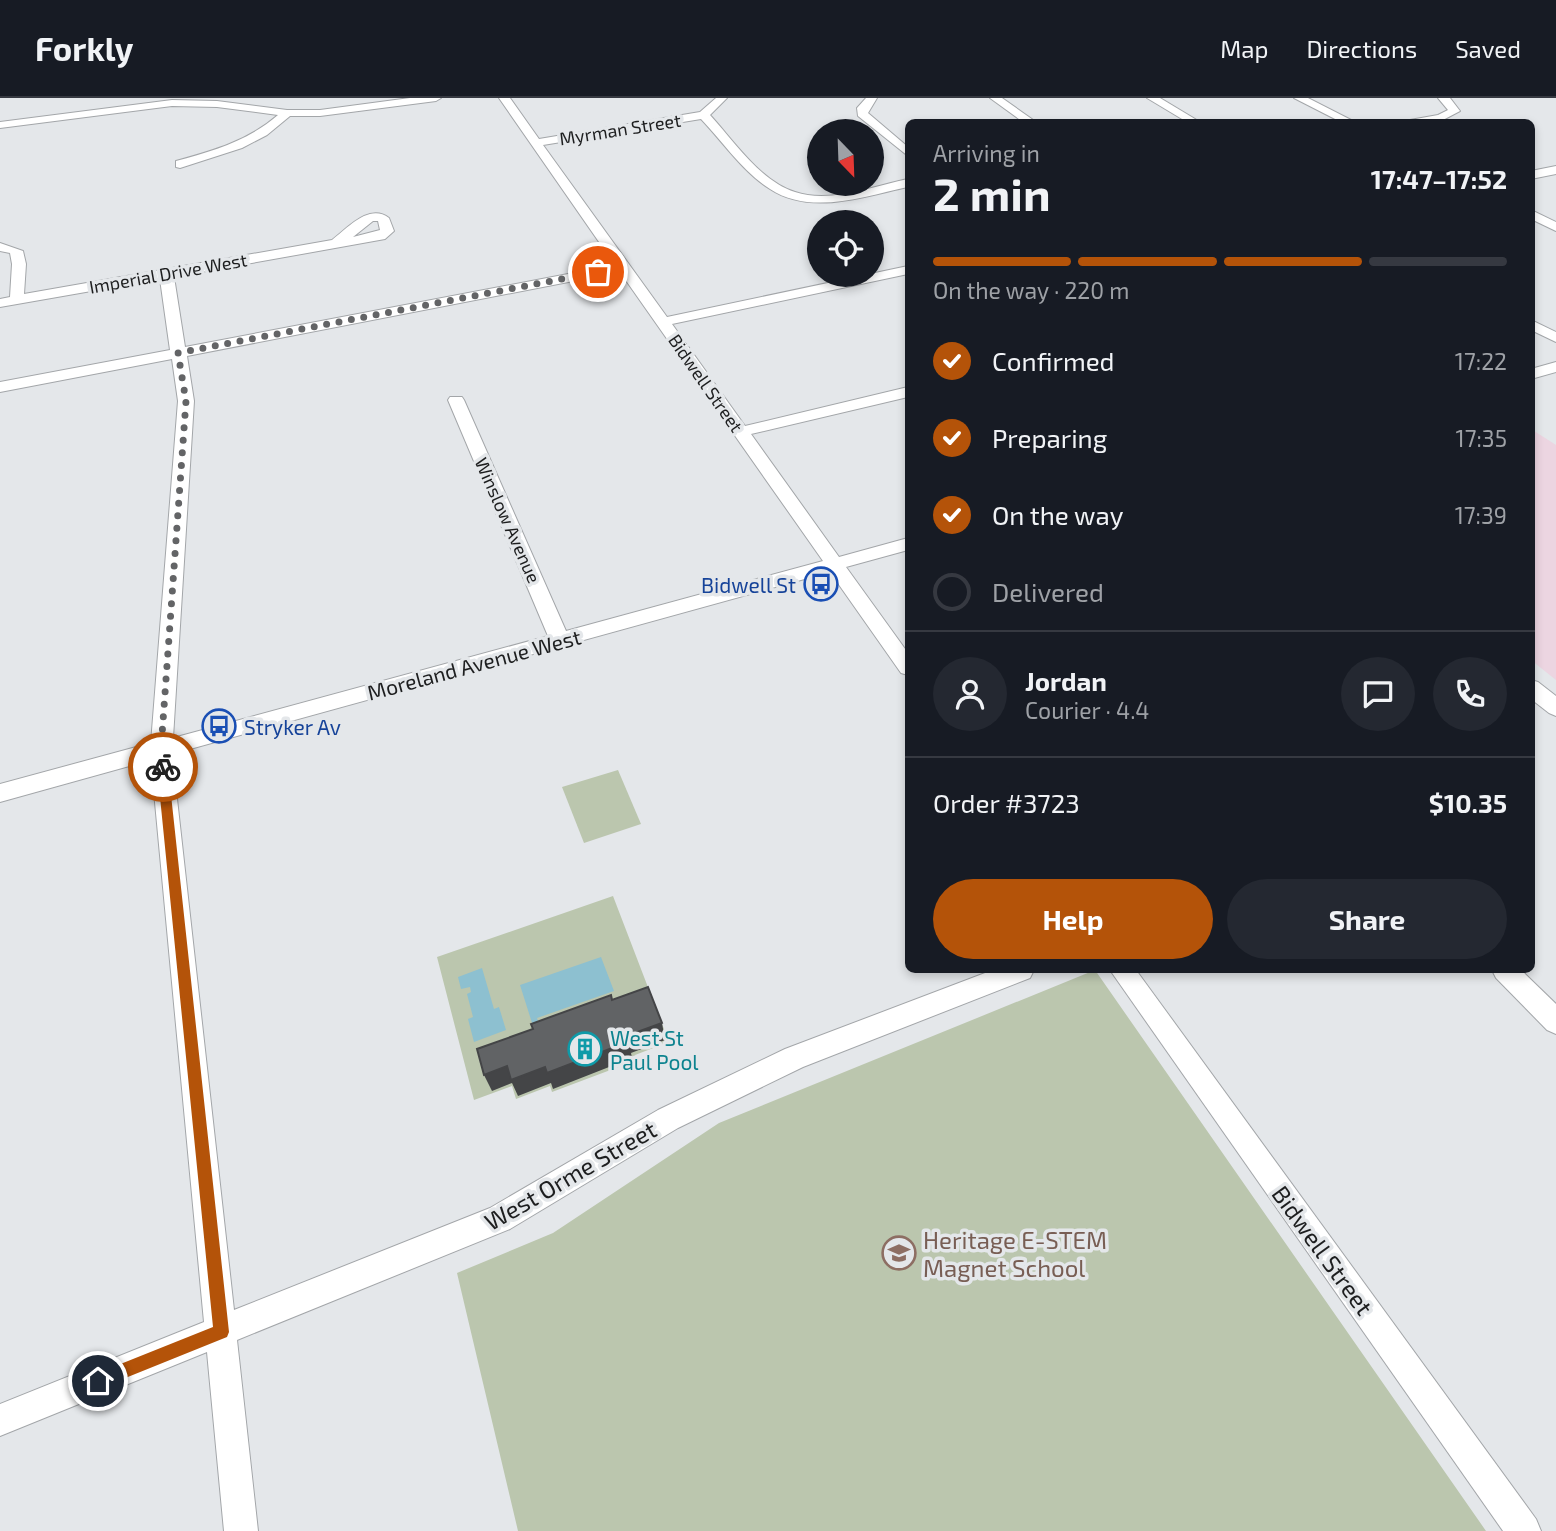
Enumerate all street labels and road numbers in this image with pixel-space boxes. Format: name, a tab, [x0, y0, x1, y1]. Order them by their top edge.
street label: Myrman Street	[558, 109, 682, 149]
street label: Imperial Drive West	[87, 248, 249, 298]
street label: Bidwell Street	[664, 330, 748, 436]
street label: Winslow Avenue	[470, 454, 546, 586]
street label: Moreland Avenue West	[364, 623, 584, 705]
street label: West Orme Street	[479, 1114, 661, 1236]
street label: Bidwell Street	[1266, 1180, 1380, 1320]

